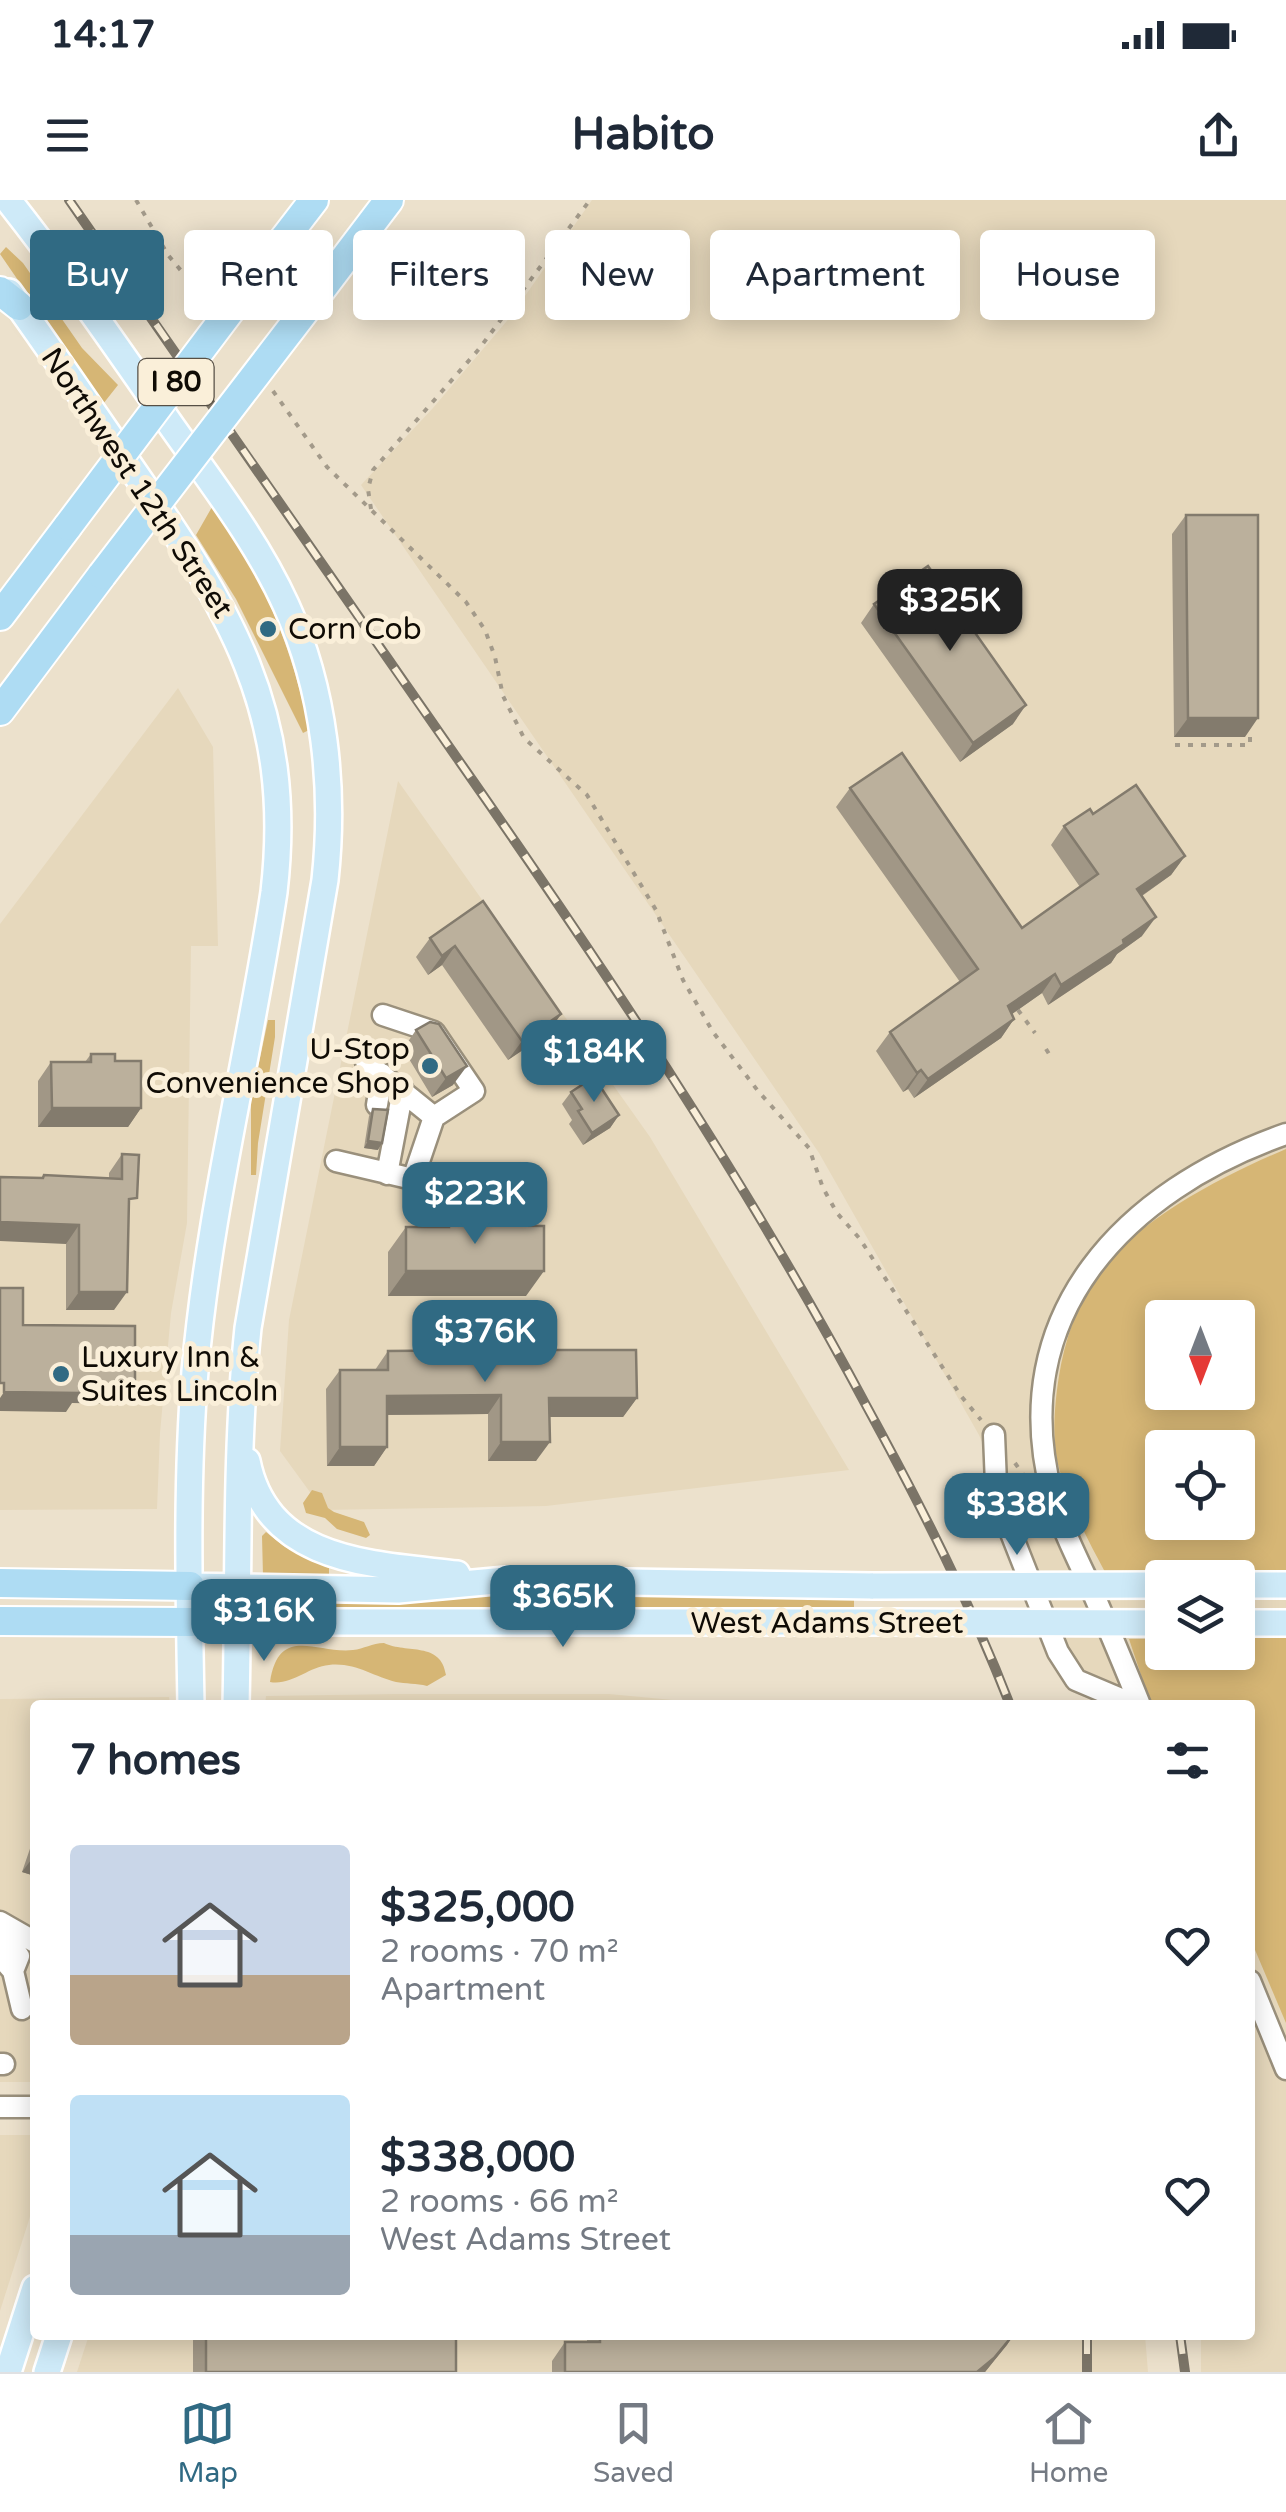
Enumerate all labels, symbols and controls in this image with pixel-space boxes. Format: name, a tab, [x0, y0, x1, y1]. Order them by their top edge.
text: 14:17	[50, 12, 155, 58]
icon: menu	[40, 108, 95, 163]
text: Habito	[571, 108, 715, 162]
icon: share	[1191, 108, 1246, 163]
chip: Buy	[30, 230, 164, 320]
chip: Rent	[184, 230, 333, 320]
chip: Filters	[353, 230, 525, 320]
chip: New	[545, 230, 690, 320]
chip: Apartment	[710, 230, 960, 320]
chip: House	[980, 230, 1155, 320]
street label: Northwest 12th Street	[33, 341, 241, 625]
road number: I 80	[138, 359, 214, 405]
pin: $325K	[880, 569, 1020, 654]
text: $325K	[899, 582, 1001, 620]
place label: Corn Cob	[288, 611, 422, 648]
marker: Corn Cob	[257, 618, 279, 640]
pin: $184K	[524, 1020, 664, 1105]
place label: U-Stop Convenience Shop	[145, 1031, 410, 1102]
text: $184K	[543, 1033, 645, 1071]
marker: U-Stop Convenience Shop	[419, 1055, 441, 1077]
pin: $223K	[405, 1162, 545, 1247]
text: $223K	[424, 1175, 526, 1213]
pin: $376K	[415, 1300, 555, 1385]
north arrow	[1145, 1300, 1255, 1410]
map controls	[1145, 1300, 1255, 1670]
text: $376K	[434, 1313, 536, 1351]
place label: Luxury Inn & Suites Lincoln	[81, 1339, 278, 1410]
marker: Luxury Inn & Suites Lincoln	[50, 1363, 72, 1385]
button: locate	[1145, 1430, 1255, 1540]
pin: $338K	[947, 1473, 1087, 1558]
text: $338K	[966, 1486, 1068, 1524]
button: layers	[1145, 1560, 1255, 1670]
pin: $365K	[493, 1565, 633, 1650]
text: $365K	[512, 1578, 614, 1616]
pin: $316K	[194, 1579, 334, 1664]
text: $316K	[213, 1592, 315, 1630]
street label: West Adams Street	[691, 1605, 963, 1642]
icon: filters	[1160, 1733, 1215, 1788]
text: 7 homes	[70, 1735, 241, 1786]
text: $325,000	[380, 1882, 575, 1933]
icon: home	[150, 1885, 270, 2005]
icon: heart	[1160, 1918, 1215, 1973]
text: 2 rooms · 70 m²	[380, 1933, 619, 1971]
text: Apartment	[380, 1971, 545, 2009]
text: $338,000	[380, 2132, 575, 2183]
icon: home	[150, 2135, 270, 2255]
icon: heart	[1160, 2168, 1215, 2223]
text: 2 rooms · 66 m²	[380, 2183, 619, 2221]
text: West Adams Street	[380, 2221, 671, 2259]
tab: Map	[178, 2396, 238, 2490]
tab: Saved	[593, 2396, 674, 2490]
tab: Home	[1029, 2396, 1108, 2490]

